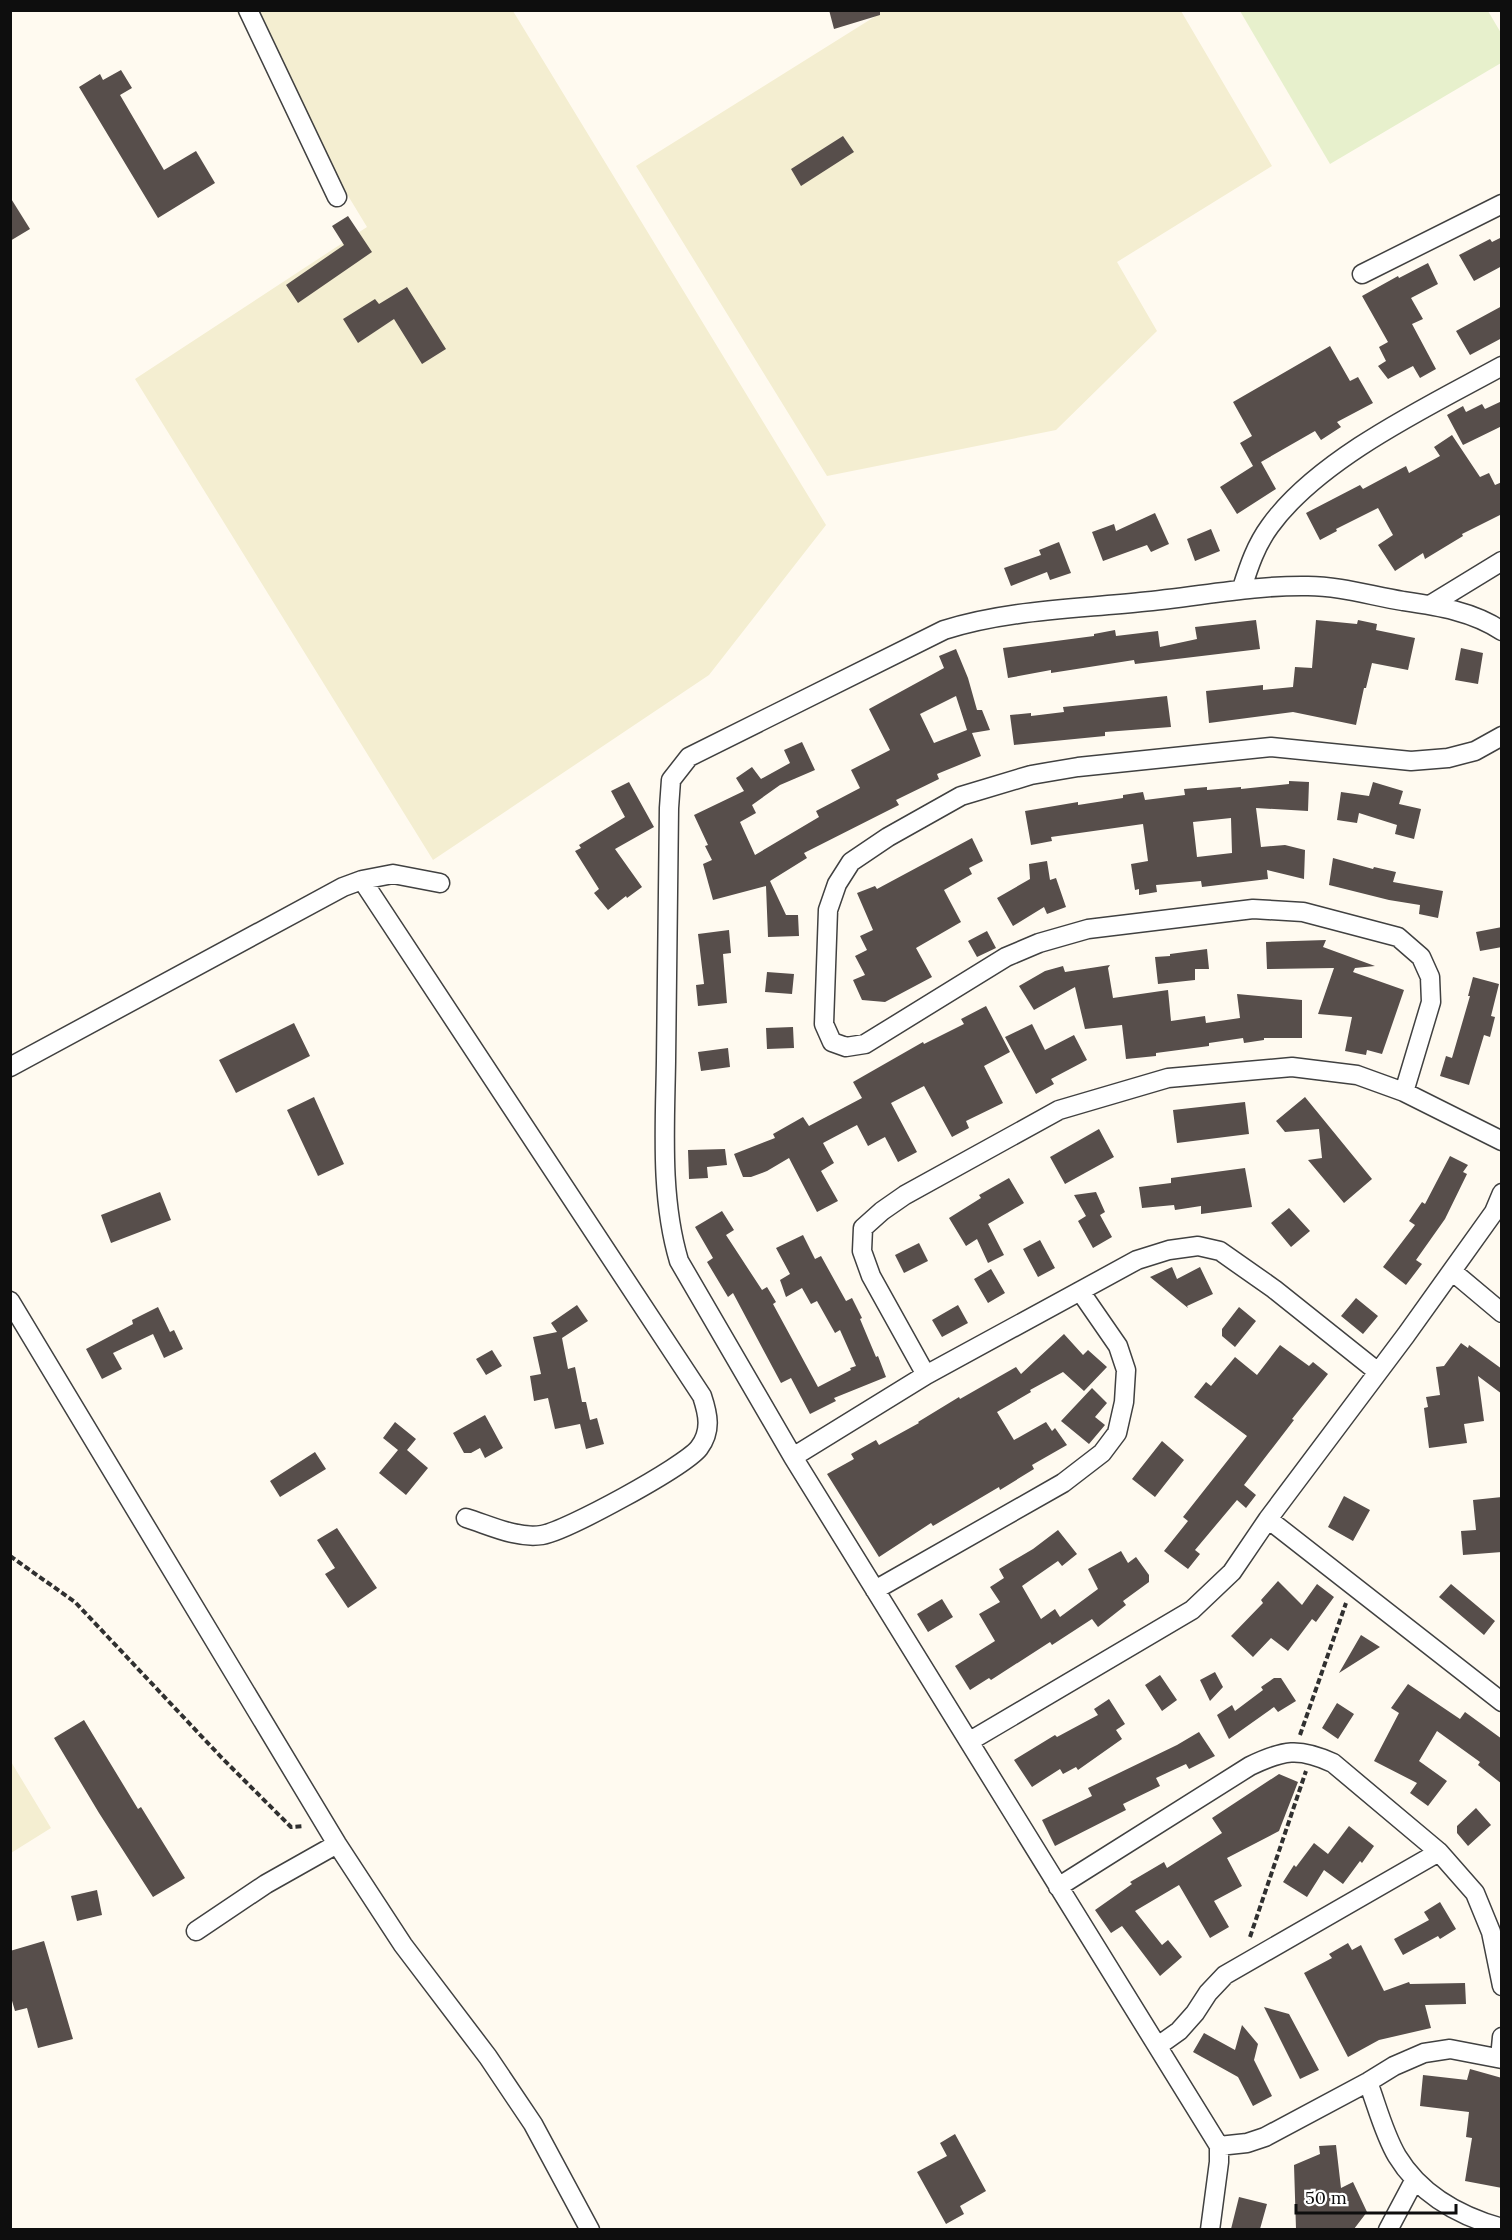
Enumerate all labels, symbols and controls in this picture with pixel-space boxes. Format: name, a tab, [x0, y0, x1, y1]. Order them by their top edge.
scale bar	[1296, 2177, 1456, 2215]
text: 50 m	[1305, 2186, 1347, 2209]

